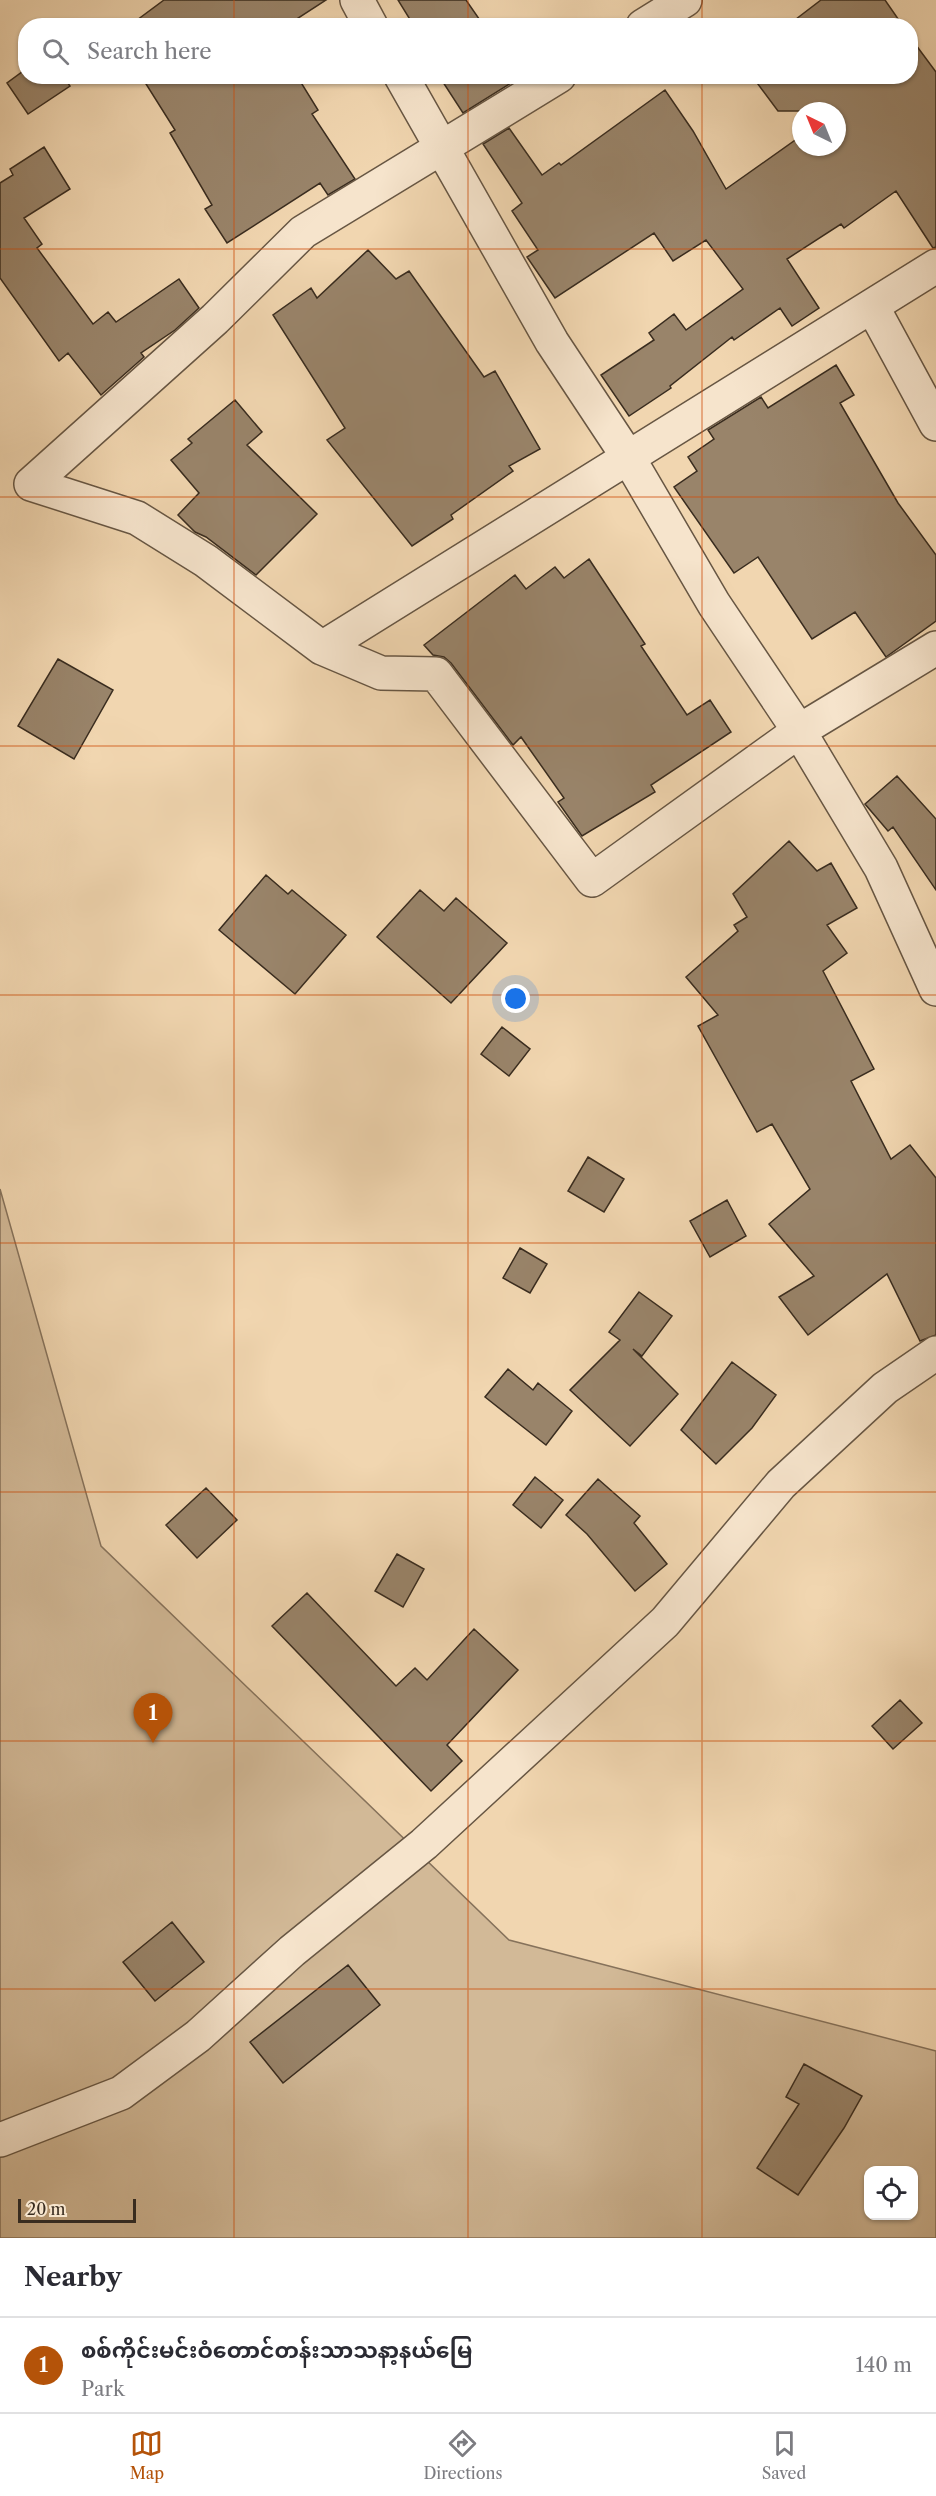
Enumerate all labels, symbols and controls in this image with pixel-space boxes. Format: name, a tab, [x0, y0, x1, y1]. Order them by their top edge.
search box	[18, 18, 918, 84]
icon: search	[39, 35, 72, 68]
text: Search here	[87, 38, 212, 65]
north arrow	[792, 102, 846, 156]
your location	[501, 984, 530, 1013]
pin: 1	[134, 1694, 172, 1743]
map controls	[864, 2166, 918, 2220]
button: locate	[864, 2166, 918, 2220]
scale bar	[18, 2196, 136, 2224]
text: 20 m	[27, 2199, 66, 2219]
text: Nearby	[24, 2261, 122, 2293]
text: စစ်ကိုင်းမင်းဝံတောင်တန်းသာသနာ့နယ်မြေ	[81, 2337, 472, 2364]
text: 1	[39, 2353, 48, 2377]
text: 140 m	[855, 2353, 912, 2377]
text: Park	[81, 2377, 124, 2401]
tab: Map	[130, 2427, 164, 2483]
tab: Directions	[423, 2427, 502, 2483]
tab: Saved	[762, 2427, 806, 2483]

